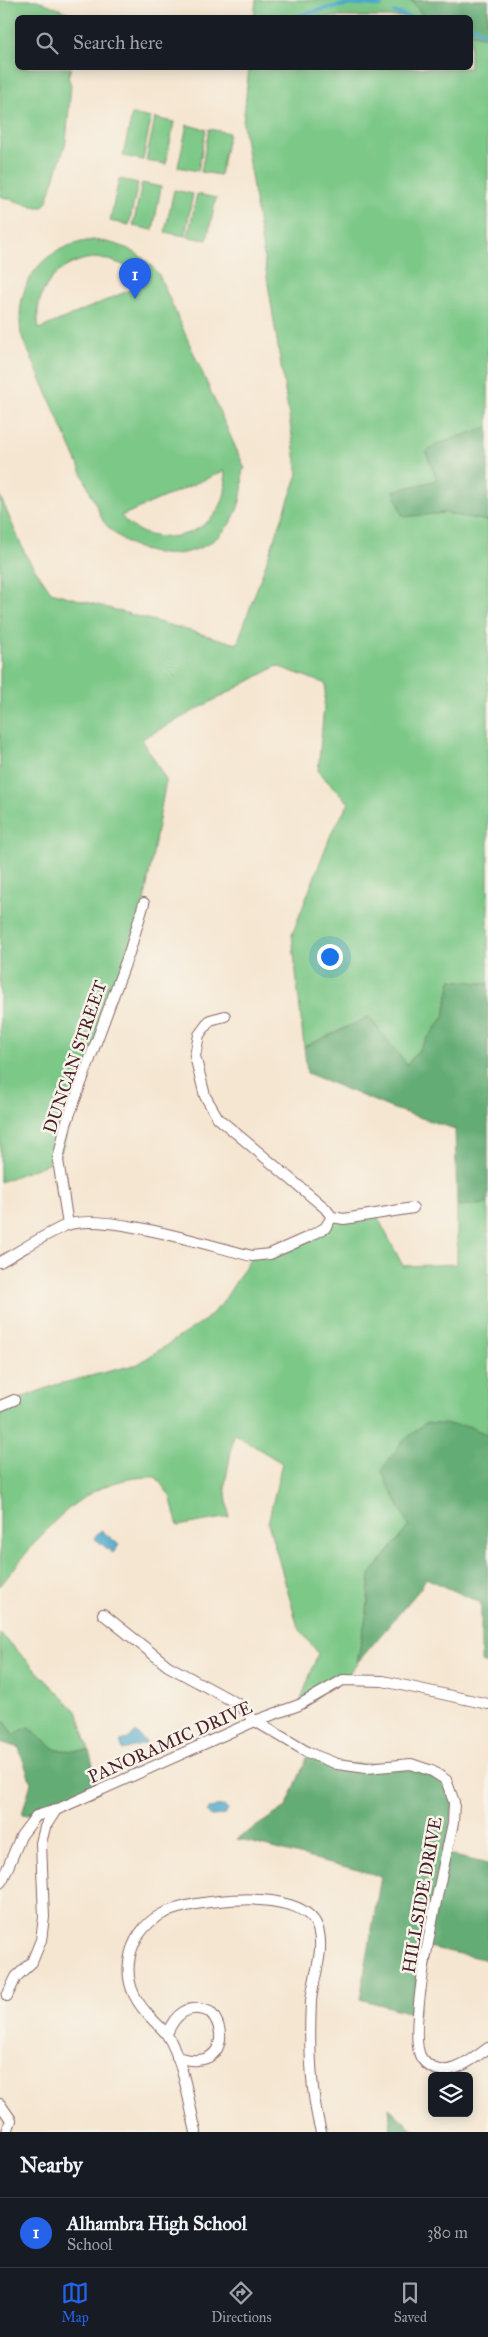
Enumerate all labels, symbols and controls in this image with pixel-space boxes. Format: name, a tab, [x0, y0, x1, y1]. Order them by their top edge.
search box	[15, 15, 473, 70]
icon: search	[33, 29, 61, 57]
text: Search here	[73, 31, 163, 54]
pin: 1	[119, 258, 151, 299]
your location	[317, 944, 343, 970]
street label: DUNCAN STREET	[38, 978, 112, 1136]
street label: PANORAMIC DRIVE	[85, 1696, 256, 1788]
street label: HILLSIDE DRIVE	[397, 1815, 447, 1975]
map controls	[428, 2072, 473, 2117]
button: layers	[428, 2072, 473, 2117]
text: Nearby	[20, 2152, 83, 2178]
text: Alhambra High School	[67, 2212, 247, 2235]
text: 1	[33, 2223, 39, 2242]
text: 380 m	[427, 2223, 468, 2242]
text: School	[67, 2235, 112, 2254]
tab: Map	[61, 2279, 89, 2326]
tab: Directions	[211, 2279, 272, 2326]
tab: Saved	[394, 2279, 427, 2326]

